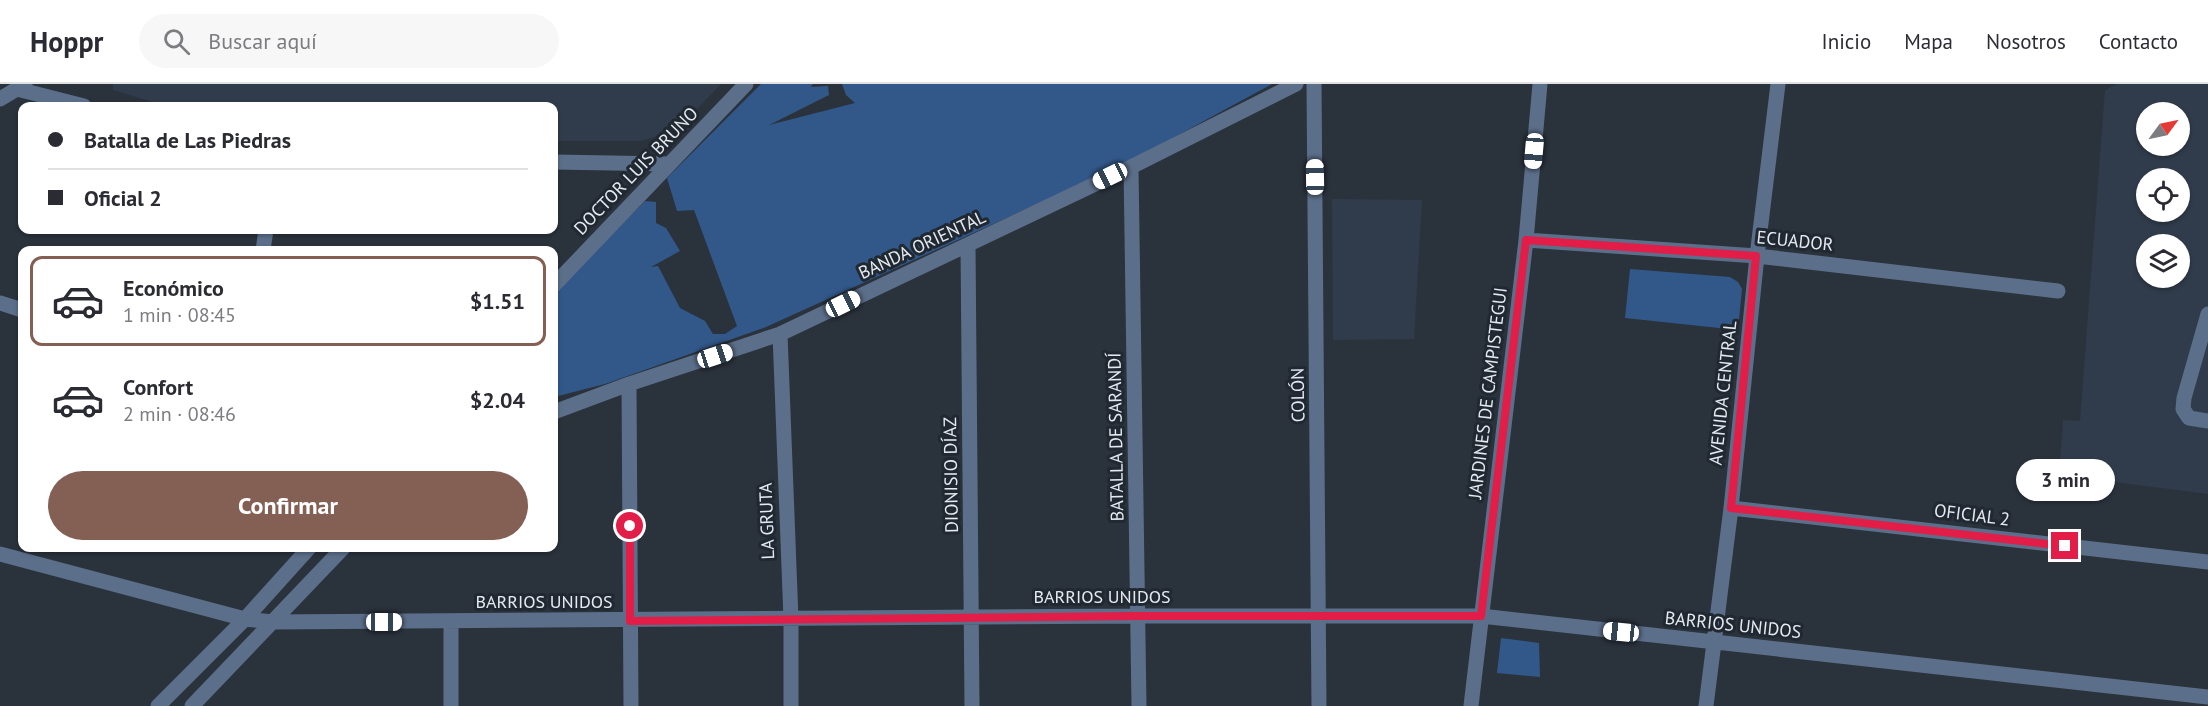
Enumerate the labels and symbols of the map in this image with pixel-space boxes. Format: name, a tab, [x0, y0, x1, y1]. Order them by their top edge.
street label: DOCTOR LUIS BRUNO	[569, 102, 703, 239]
north arrow	[2136, 102, 2190, 156]
car	[1523, 132, 1545, 170]
car	[1306, 159, 1324, 195]
car	[1090, 160, 1130, 192]
street label: BANDA ORIENTAL	[855, 205, 989, 284]
street label: ECUADOR	[1756, 225, 1835, 256]
street label: JARDINES DE CAMPISTEGUI	[1463, 286, 1512, 501]
car	[823, 288, 863, 320]
street label: AVENIDA CENTRAL	[1703, 320, 1742, 466]
car	[695, 342, 735, 370]
street label: BATALLA DE SARANDÍ	[1103, 352, 1128, 522]
street label: COLÓN	[1286, 367, 1309, 423]
street label: DIONISIO DÍAZ	[938, 417, 963, 533]
callout: 3 min	[2016, 459, 2114, 501]
street label: LA GRUTA	[754, 482, 779, 560]
street label: OFICIAL 2	[1933, 498, 2011, 531]
route start	[616, 512, 643, 539]
route end	[2051, 532, 2078, 559]
street label: BARRIOS UNIDOS	[1033, 585, 1171, 608]
street label: BARRIOS UNIDOS	[475, 590, 613, 613]
street label: BARRIOS UNIDOS	[1664, 606, 1802, 643]
car	[366, 613, 402, 631]
car	[1602, 621, 1640, 643]

